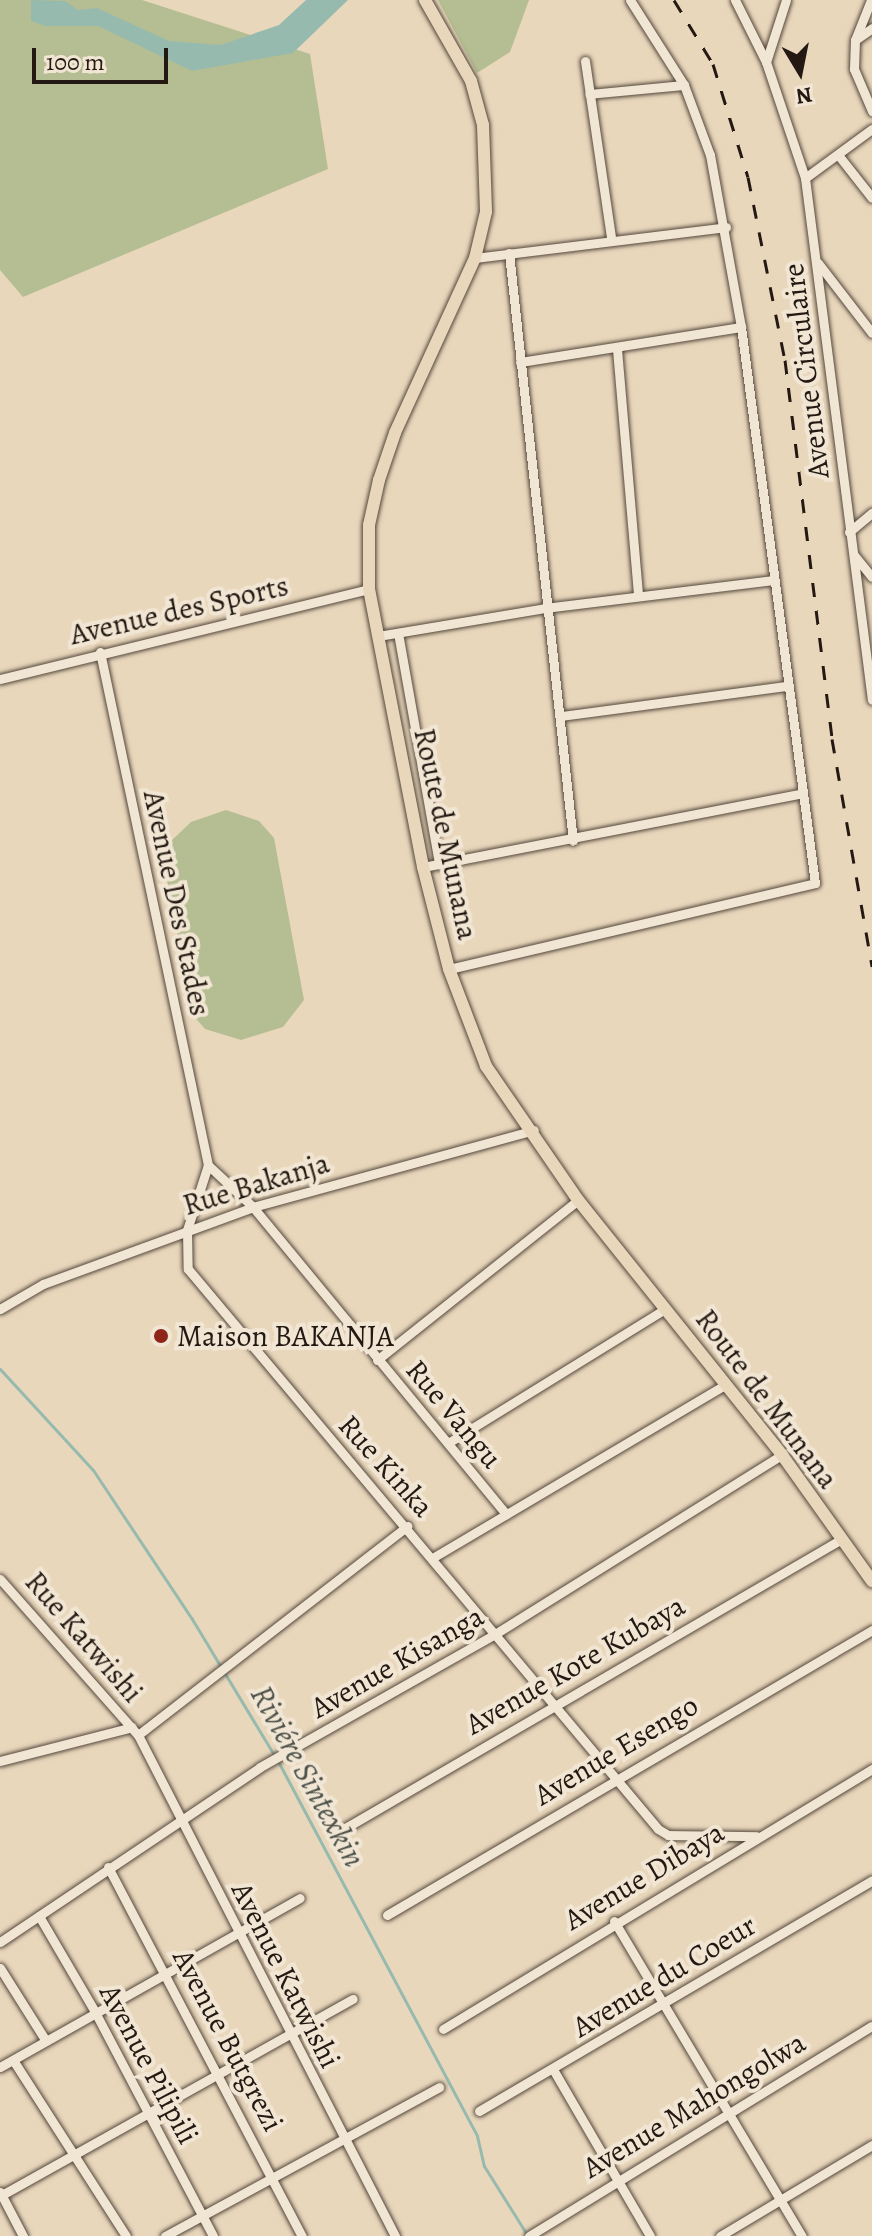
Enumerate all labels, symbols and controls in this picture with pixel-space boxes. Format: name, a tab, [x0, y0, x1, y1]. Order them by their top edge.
scale bar	[36, 32, 172, 82]
north arrow	[760, 32, 840, 112]
text: 100 m	[46, 46, 105, 78]
text: N	[794, 79, 815, 112]
street label: Avenue Circulaire	[775, 261, 837, 481]
street label: Avenue des Sports	[66, 567, 292, 653]
street label: Route de Munana	[406, 725, 486, 943]
street label: Avenue Des Stades	[136, 787, 218, 1019]
street label: Rue Bakanja	[178, 1145, 334, 1223]
street label: Route de Munana	[688, 1302, 846, 1496]
place label: Maison BAKANJA	[177, 1318, 394, 1354]
marker: Maison BAKANJA	[152, 1327, 170, 1345]
street label: Rue Vangu	[398, 1352, 510, 1476]
street label: Rue Kinka	[331, 1407, 441, 1525]
street label: Rue Katwishi	[17, 1564, 151, 1710]
street label: Avenue Kote Kubaya	[459, 1588, 691, 1742]
street label: Avenue Kisanga	[304, 1598, 490, 1726]
water label: Riviére Sintexkin	[242, 1678, 374, 1874]
street label: Avenue Esengo	[527, 1687, 705, 1813]
street label: Avenue Dibaya	[557, 1814, 731, 1938]
street label: Avenue Katwishi	[224, 1876, 348, 2074]
street label: Avenue du Coeur	[566, 1907, 762, 2045]
street label: Avenue Butgrezi	[165, 1943, 291, 2137]
street label: Avenue Pilipili	[92, 1978, 206, 2150]
street label: Avenue Mahongolwa	[576, 2024, 812, 2186]

